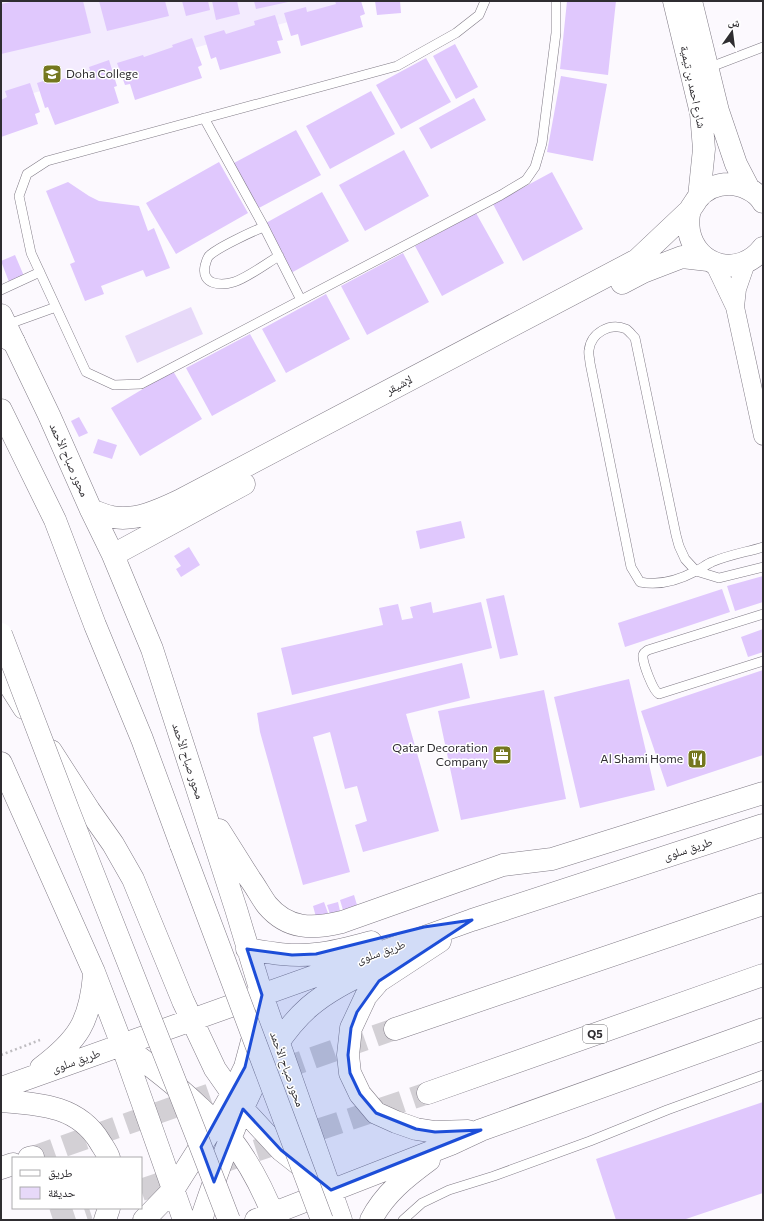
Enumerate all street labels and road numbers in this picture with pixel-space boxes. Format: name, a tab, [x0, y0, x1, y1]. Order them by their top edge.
street label: شارع احمد بن تيمية	[676, 44, 710, 130]
street label: لإشيقر	[382, 371, 415, 398]
street label: محور صباح الأحمد	[46, 421, 92, 499]
street label: محور صباح الأحمد	[169, 721, 208, 801]
street label: طريق سلوى	[661, 834, 714, 864]
street label: طريق سلوى	[354, 936, 407, 967]
road number: Q5	[583, 1025, 607, 1043]
street label: محور صباح الأحمد	[267, 1029, 308, 1109]
street label: طريق سلوى	[49, 1045, 102, 1076]

